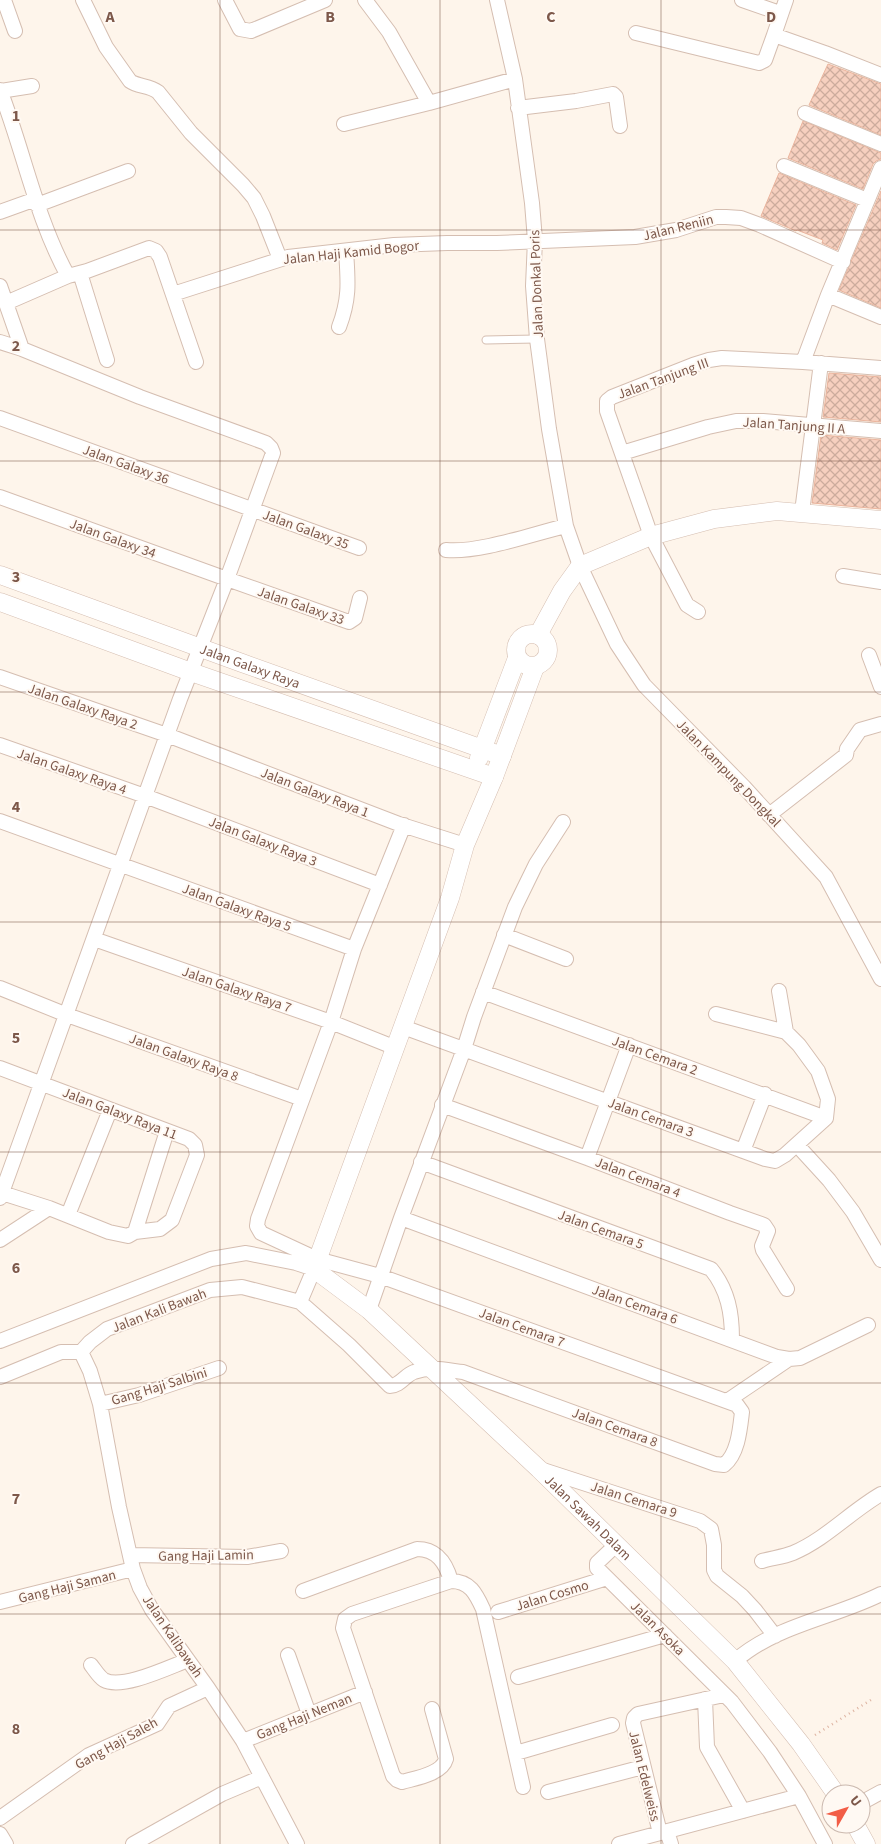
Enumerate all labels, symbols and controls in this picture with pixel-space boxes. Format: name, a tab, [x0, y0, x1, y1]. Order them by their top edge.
text: A	[104, 6, 115, 28]
text: B	[325, 6, 335, 28]
text: C	[546, 6, 556, 28]
text: D	[766, 6, 776, 28]
text: 1	[12, 105, 20, 127]
street label: Jalan Reniin	[641, 210, 716, 246]
street label: Jalan Donkal Poris	[525, 229, 549, 338]
street label: Jalan Haji Kamid Bogor	[282, 236, 420, 270]
text: 2	[12, 335, 20, 357]
street label: Jalan Tanjung III	[615, 353, 712, 405]
street label: Jalan Tanjung II A	[742, 412, 846, 440]
street label: Jalan Galaxy 36	[80, 440, 172, 490]
street label: Jalan Galaxy 35	[260, 505, 352, 555]
street label: Jalan Galaxy 34	[67, 514, 159, 564]
text: 3	[12, 566, 20, 588]
street label: Jalan Galaxy 33	[255, 582, 347, 630]
street label: Jalan Galaxy Raya	[197, 639, 303, 694]
street label: Jalan Galaxy Raya 2	[25, 679, 140, 735]
street label: Jalan Kampung Dongkal	[671, 715, 785, 832]
street label: Jalan Galaxy Raya 4	[14, 744, 129, 800]
street label: Jalan Galaxy Raya 1	[257, 763, 372, 823]
text: 4	[12, 796, 21, 818]
street label: Jalan Galaxy Raya 3	[205, 812, 320, 872]
street label: Jalan Galaxy Raya 5	[179, 879, 294, 937]
street label: Jalan Galaxy Raya 7	[179, 962, 294, 1018]
text: 5	[12, 1027, 20, 1049]
street label: Jalan Galaxy Raya 8	[126, 1029, 241, 1087]
street label: Jalan Cemara 2	[609, 1031, 700, 1081]
street label: Jalan Galaxy Raya 11	[59, 1083, 180, 1145]
street label: Jalan Cemara 3	[605, 1093, 696, 1143]
street label: Jalan Cemara 4	[592, 1153, 683, 1203]
street label: Jalan Cemara 5	[555, 1205, 646, 1255]
text: 6	[12, 1257, 20, 1279]
street label: Jalan Cemara 6	[589, 1280, 680, 1330]
street label: Jalan Kali Bawah	[109, 1284, 209, 1338]
street label: Jalan Cemara 7	[476, 1303, 567, 1353]
street label: Gang Haji Salbini	[109, 1363, 210, 1411]
street label: Jalan Cemara 8	[569, 1403, 660, 1453]
street label: Jalan Sawah Dalam	[540, 1471, 636, 1565]
street label: Jalan Cemara 9	[588, 1477, 680, 1523]
text: 7	[12, 1488, 20, 1510]
street label: Gang Haji Lamin	[158, 1545, 254, 1567]
street label: Gang Haji Saman	[16, 1565, 118, 1609]
street label: Jalan Cosmo	[513, 1575, 591, 1617]
street label: Jalan Kalibawah	[137, 1591, 207, 1682]
street label: Jalan Asoka	[625, 1597, 689, 1661]
street label: Gang Haji Neman	[254, 1689, 355, 1745]
street label: Gang Haji Saleh	[72, 1713, 161, 1775]
text: 8	[12, 1718, 20, 1740]
street label: Jalan Edelweiss	[623, 1729, 665, 1824]
north arrow	[821, 1784, 871, 1834]
text: U	[845, 1792, 866, 1811]

